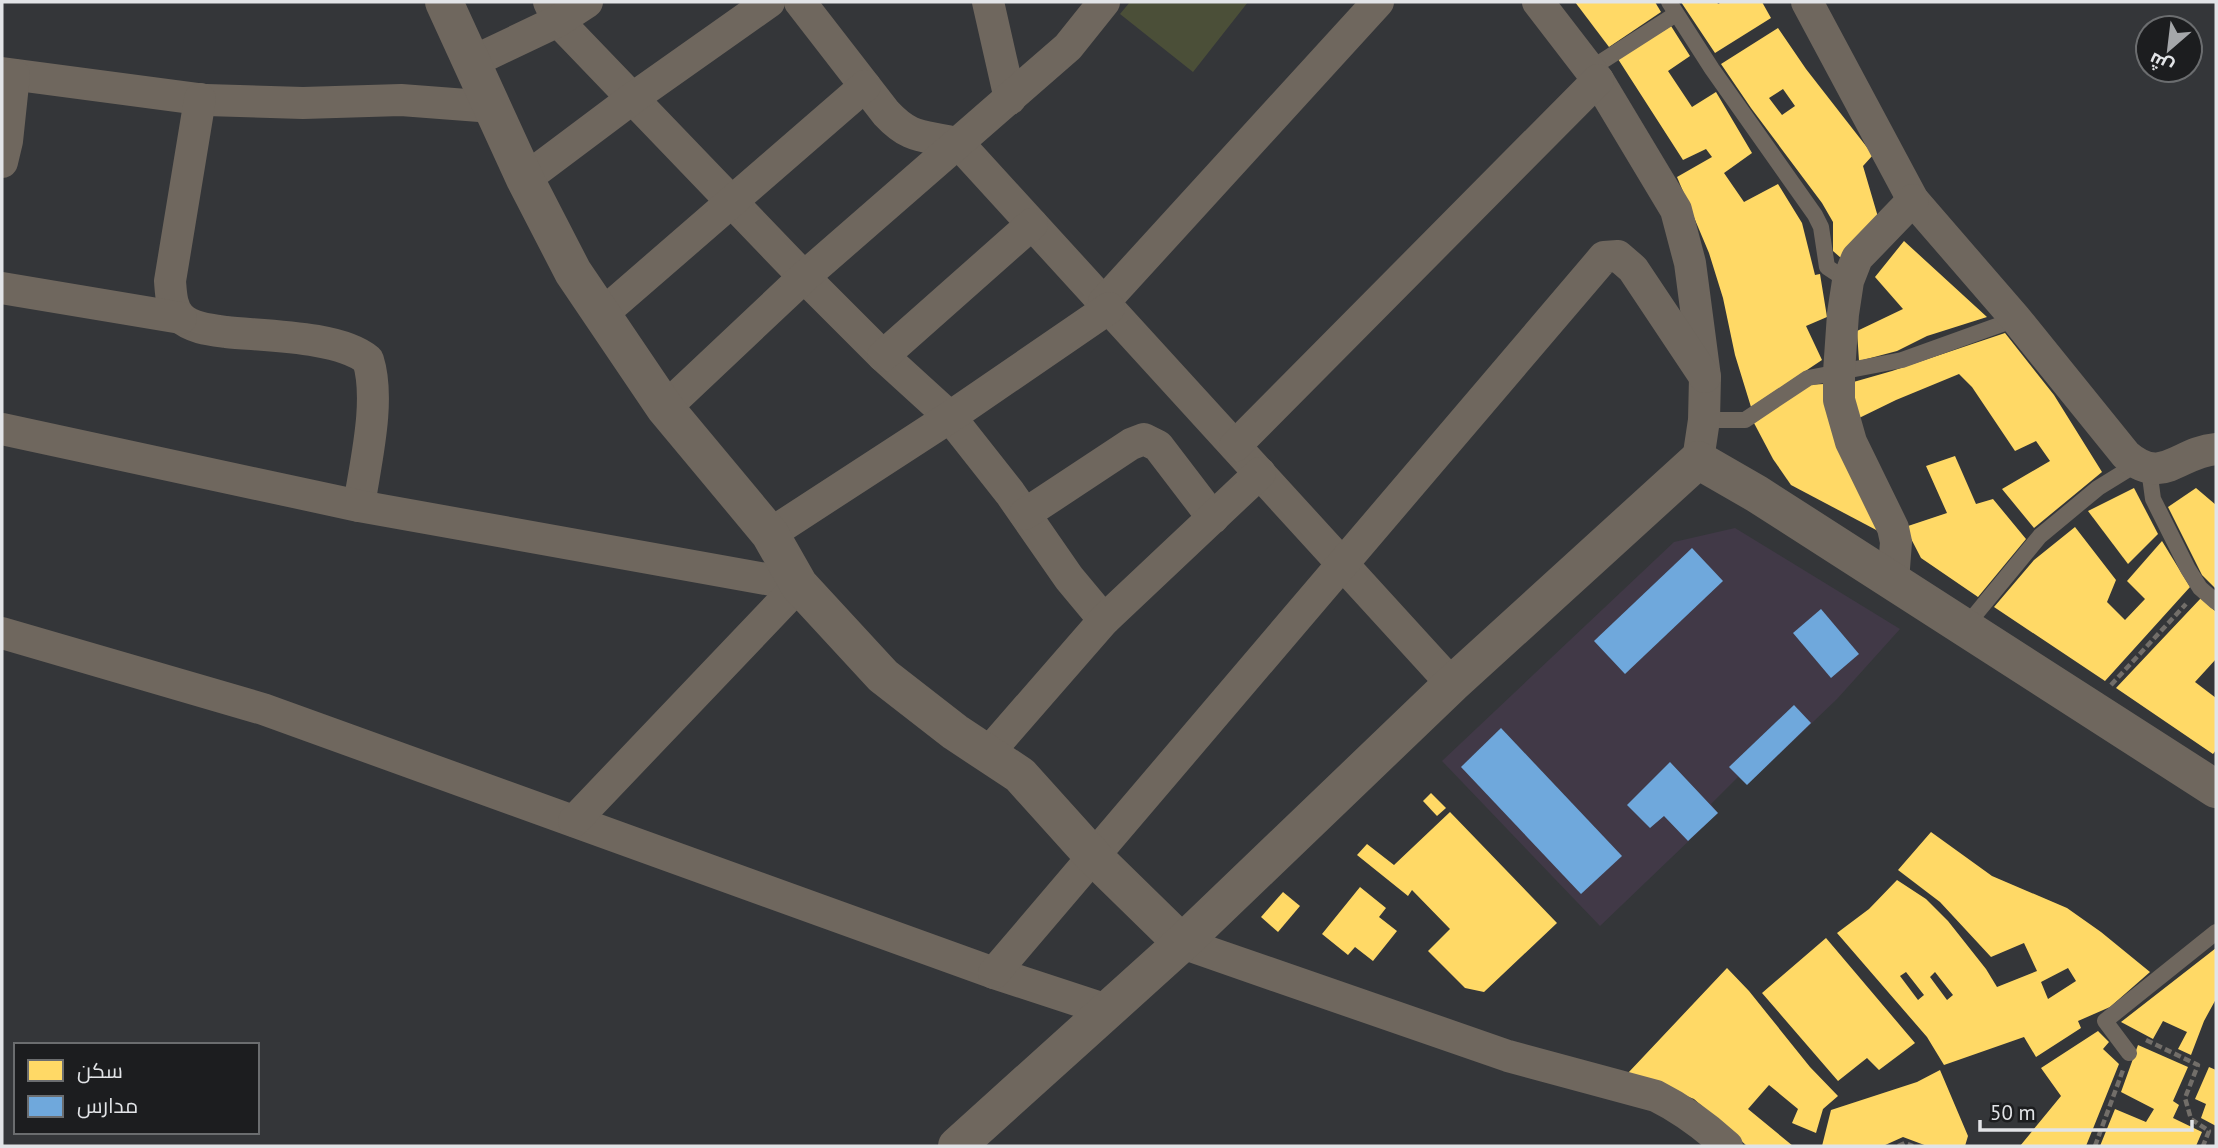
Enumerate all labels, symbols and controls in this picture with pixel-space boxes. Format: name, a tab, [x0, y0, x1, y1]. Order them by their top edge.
north arrow	[2134, 14, 2204, 84]
text: ش	[2145, 48, 2177, 80]
legend	[14, 1043, 259, 1134]
text: سكن	[77, 1057, 123, 1084]
scale bar	[1980, 1088, 2192, 1132]
text: مدارس	[77, 1092, 138, 1119]
text: 50 m	[1990, 1099, 2036, 1126]

